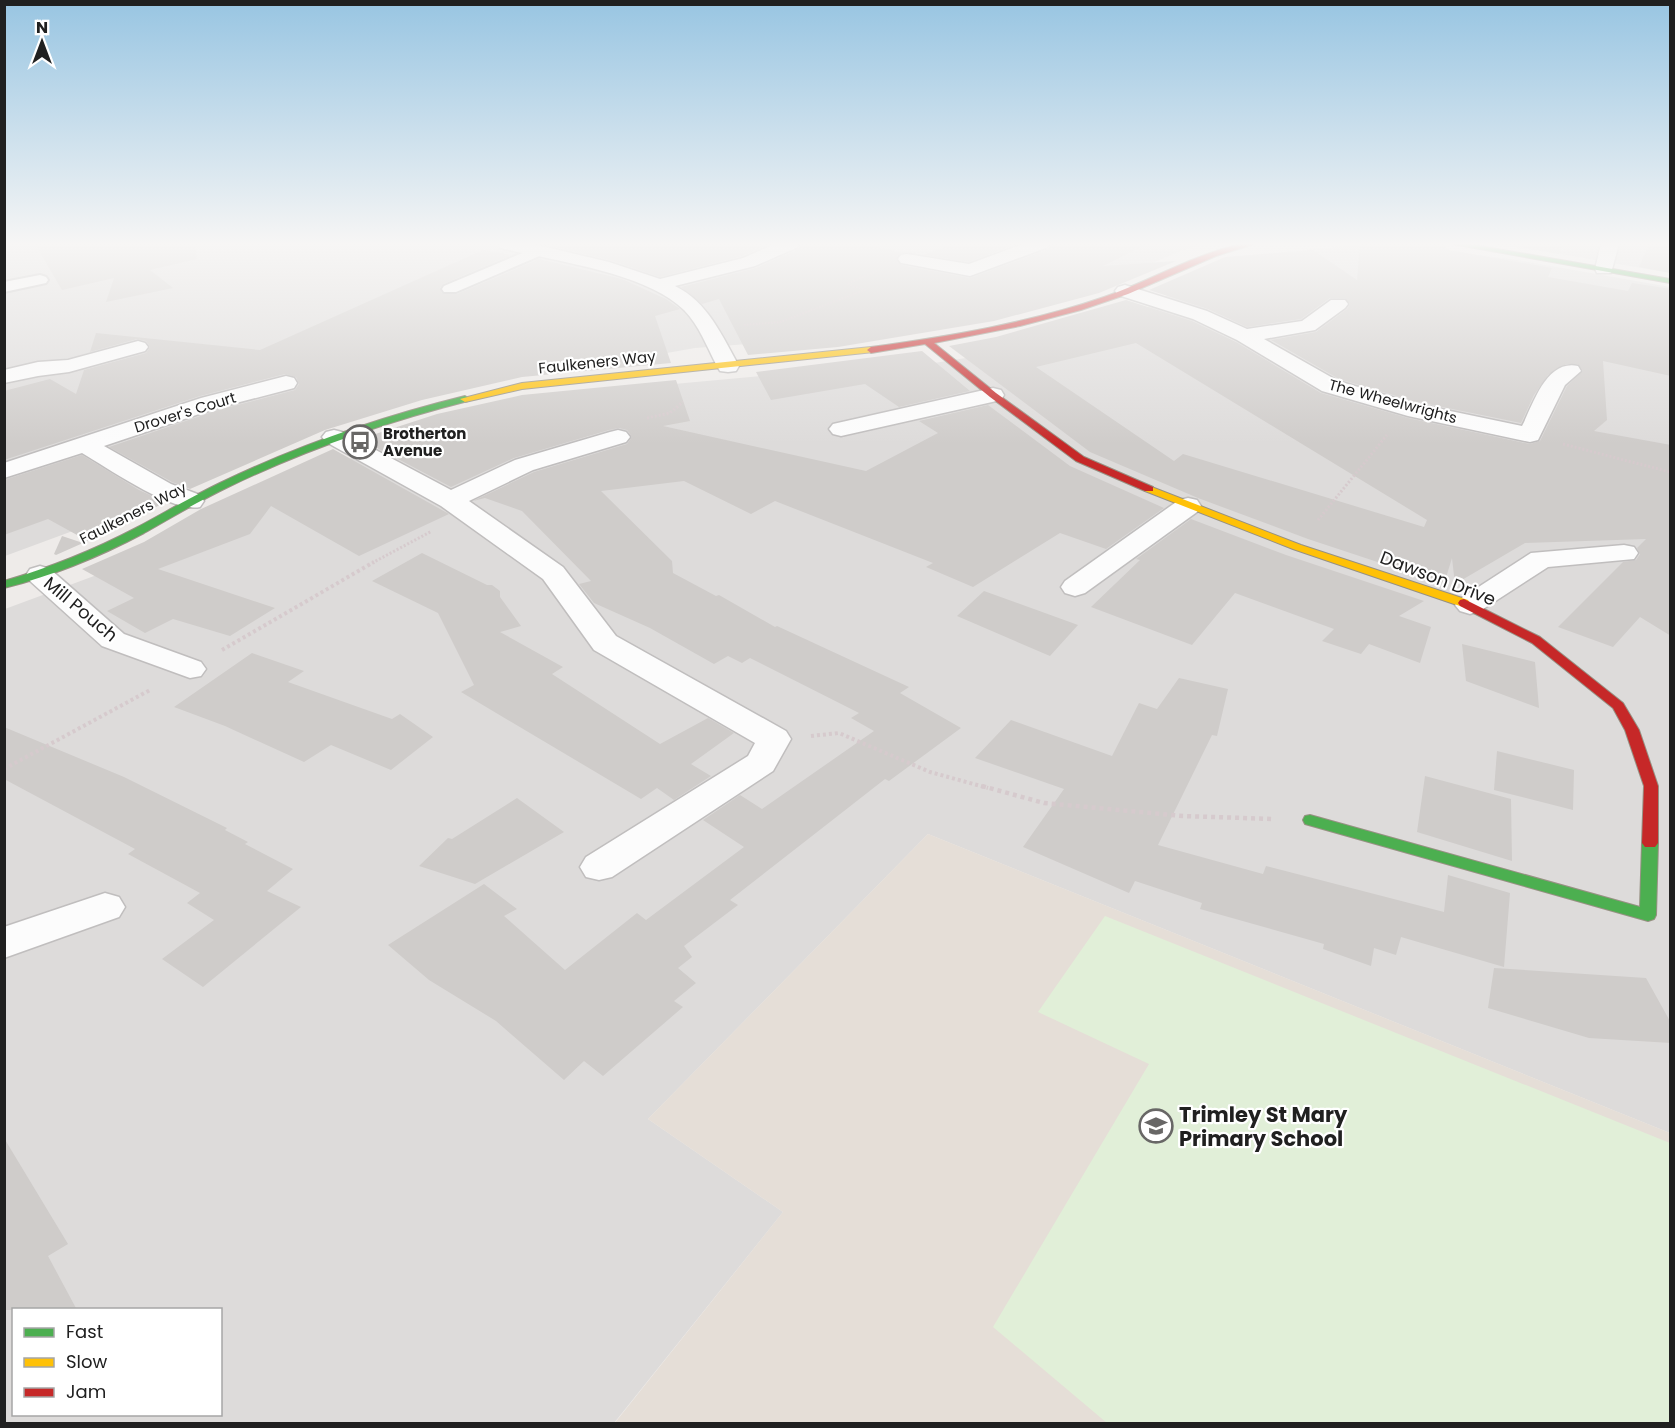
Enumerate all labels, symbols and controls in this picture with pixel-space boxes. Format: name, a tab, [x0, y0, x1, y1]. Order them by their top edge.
north arrow	[12, 12, 72, 72]
text: N	[36, 16, 48, 39]
street label: Faulkeners Way	[537, 345, 657, 379]
street label: The Wheelwrights	[1326, 374, 1460, 428]
street label: Drover's Court	[132, 387, 238, 437]
place label: Brotherton Avenue	[383, 423, 466, 461]
bus stop icon: Brotherton Avenue	[342, 424, 378, 460]
street label: Faulkeners Way	[76, 477, 191, 549]
street label: Dawson Drive	[1377, 544, 1499, 612]
street label: Mill Pouch	[39, 571, 123, 647]
place label: Trimley St Mary Primary School	[1179, 1100, 1348, 1153]
school or university icon: Trimley St Mary Primary School	[1138, 1108, 1174, 1144]
legend	[12, 1308, 222, 1416]
text: Fast	[66, 1319, 103, 1344]
text: Slow	[66, 1349, 108, 1374]
text: Jam	[66, 1379, 106, 1404]

